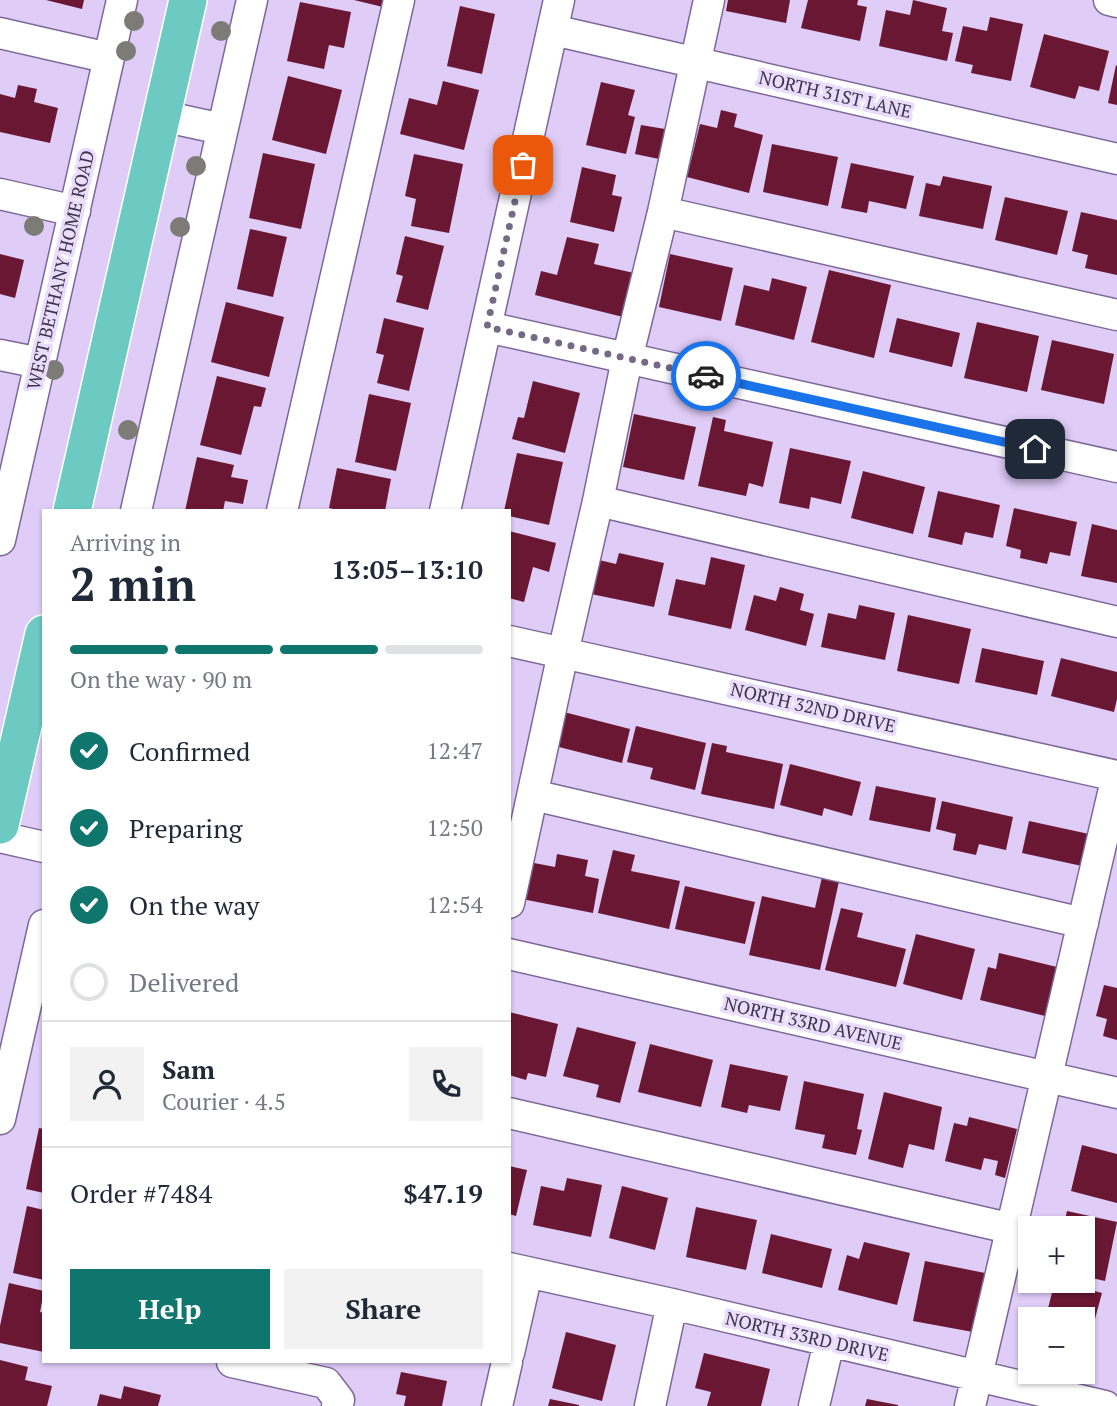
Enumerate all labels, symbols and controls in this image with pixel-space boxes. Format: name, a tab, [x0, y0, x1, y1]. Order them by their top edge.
street label: NORTH 31ST LANE	[757, 65, 914, 123]
pin	[493, 135, 553, 195]
icon: bag	[504, 146, 542, 184]
street label: WEST BETHANY HOME ROAD	[21, 148, 99, 392]
courier	[671, 341, 741, 411]
icon: car	[687, 357, 725, 395]
pin	[1005, 419, 1065, 479]
icon: home	[1016, 430, 1054, 468]
text: Arriving in	[70, 527, 181, 558]
text: 13:05–13:10	[331, 552, 483, 586]
text: 2 min	[70, 553, 196, 614]
text: On the way · 90 m	[70, 664, 252, 695]
street label: NORTH 32ND DRIVE	[728, 676, 898, 738]
icon: check	[70, 732, 108, 770]
text: Confirmed	[129, 734, 250, 768]
text: 12:47	[426, 735, 483, 766]
icon: check	[70, 809, 108, 847]
text: Preparing	[129, 811, 242, 845]
text: 12:50	[426, 812, 483, 843]
icon: check	[70, 886, 108, 924]
text: On the way	[129, 888, 260, 922]
text: 12:54	[426, 889, 483, 920]
text: Delivered	[129, 965, 239, 999]
street label: NORTH 33RD AVENUE	[722, 991, 905, 1055]
button: person	[70, 1047, 144, 1121]
button: phone	[409, 1047, 483, 1121]
text: Sam	[162, 1052, 215, 1086]
text: Courier · 4.5	[162, 1086, 286, 1117]
text: Order #7484	[70, 1176, 212, 1210]
text: $47.19	[403, 1176, 483, 1210]
map controls	[1018, 1216, 1095, 1384]
button: +	[1018, 1216, 1095, 1293]
button: Help	[70, 1269, 270, 1349]
button: Share	[284, 1269, 483, 1349]
street label: NORTH 33RD DRIVE	[723, 1306, 891, 1366]
button: −	[1018, 1307, 1095, 1384]

